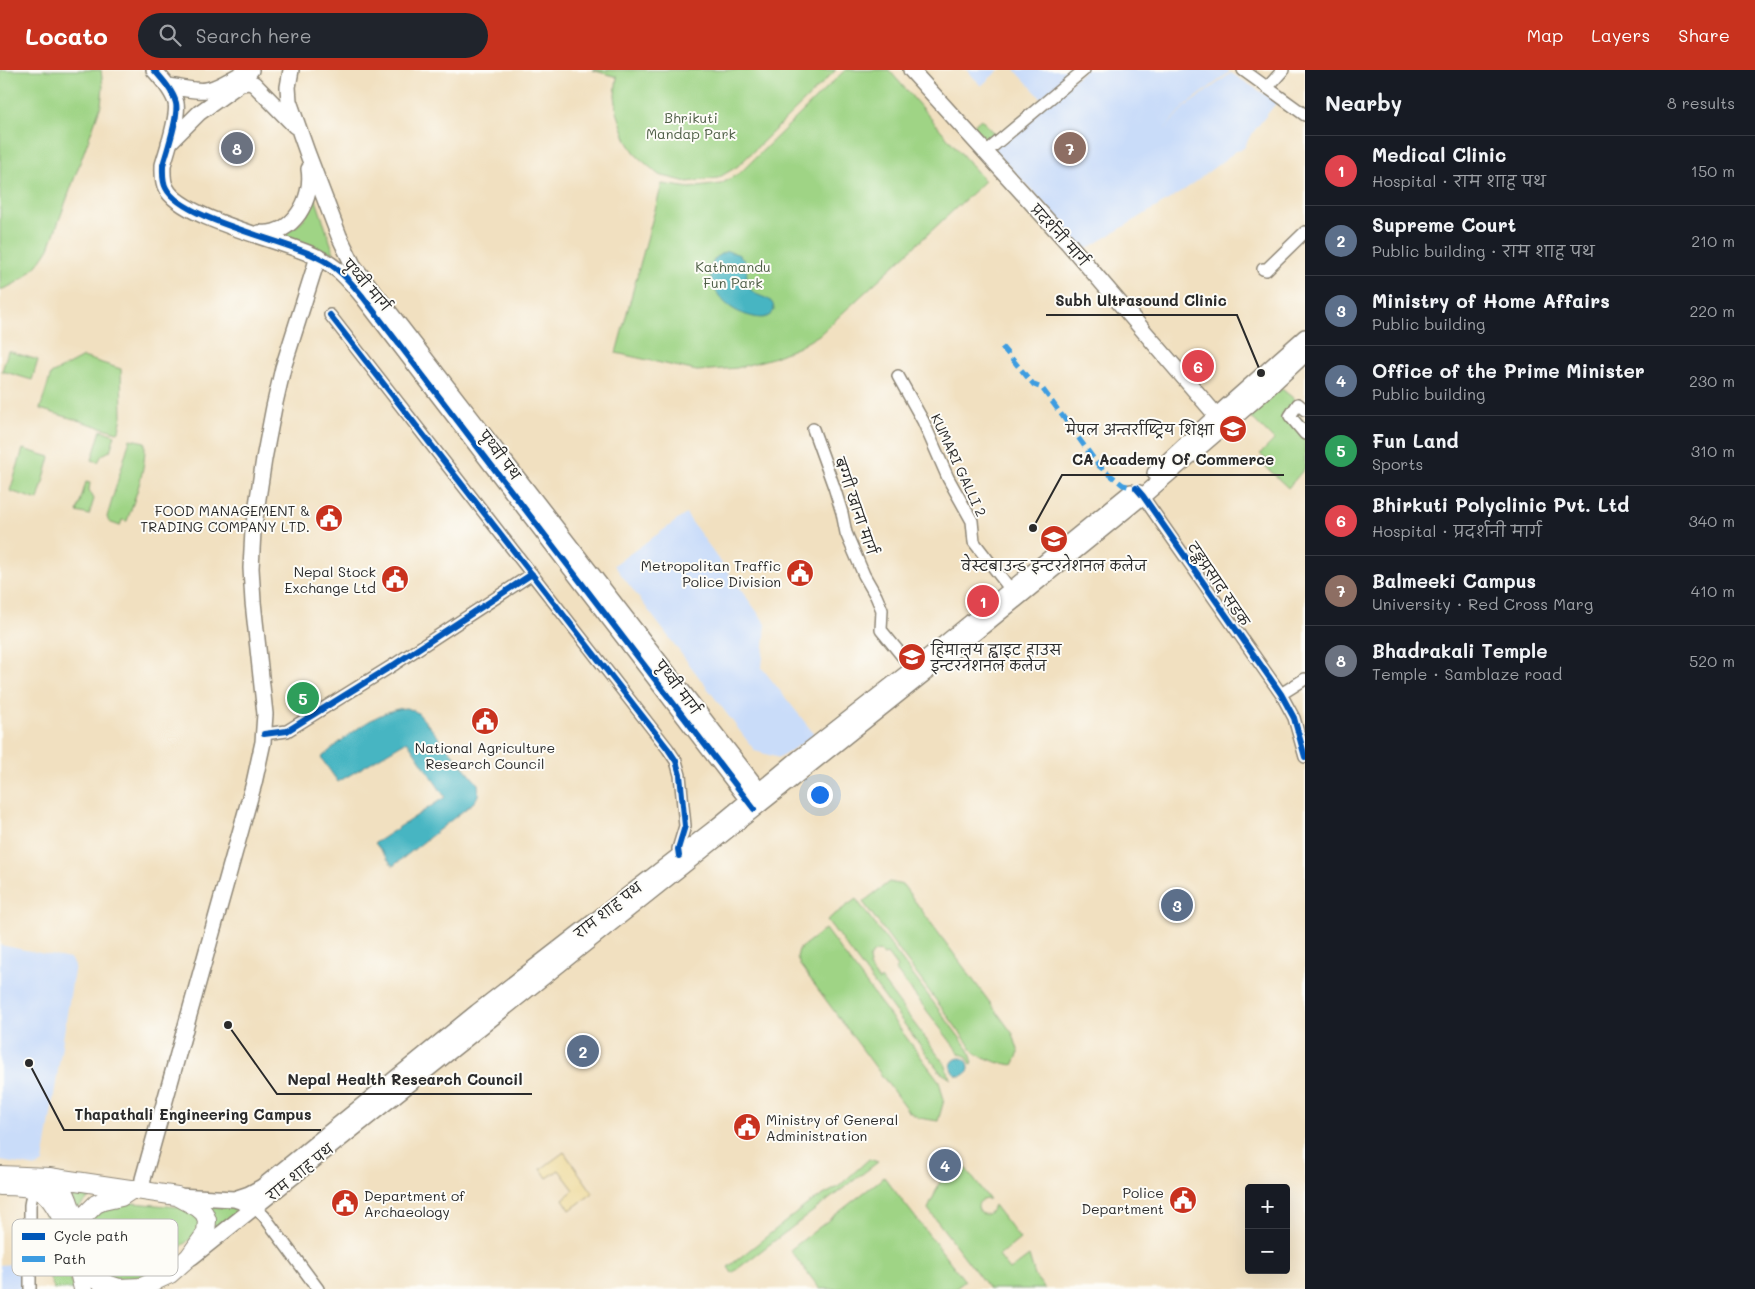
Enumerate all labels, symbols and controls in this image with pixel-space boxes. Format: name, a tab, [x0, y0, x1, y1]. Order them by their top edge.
search box	[138, 13, 488, 58]
text: Locato	[25, 20, 108, 51]
icon: search	[156, 21, 184, 49]
text: Search here	[196, 23, 311, 48]
text: Map	[1527, 23, 1563, 47]
text: Layers	[1591, 23, 1650, 47]
text: Share	[1678, 23, 1730, 47]
text: Nearby	[1325, 89, 1402, 116]
text: 8 results	[1667, 92, 1735, 113]
park label: Bhrikuti Mandap Park	[646, 108, 736, 143]
pin: 8	[221, 129, 253, 167]
pin: 7	[1054, 129, 1086, 167]
text: Medical Clinic	[1372, 142, 1506, 167]
text: 1	[1337, 160, 1345, 181]
text: 150 m	[1691, 160, 1735, 181]
text: Hospital · राम शाह पथ	[1372, 170, 1546, 191]
street label: प्रदर्शनी मार्ग	[1026, 199, 1095, 271]
text: Supreme Court	[1372, 212, 1516, 237]
text: 2	[1337, 230, 1345, 251]
text: 210 m	[1691, 230, 1735, 251]
text: Public building · राम शाह पथ	[1372, 240, 1595, 261]
street label: पृथ्वी मार्ग	[337, 253, 397, 318]
park label: Kathmandu Fun Park	[695, 257, 771, 292]
callout: Subh Ultrasound Clinic	[1046, 285, 1237, 315]
text: Ministry of Home Affairs	[1372, 288, 1610, 313]
text: Subh Ultrasound Clinic	[1055, 290, 1227, 310]
text: 3	[1336, 300, 1346, 321]
text: 220 m	[1689, 300, 1735, 321]
text: Public building	[1372, 313, 1485, 334]
pin: 6	[1182, 347, 1214, 385]
text: Office of the Prime Minister	[1372, 358, 1645, 383]
text: 4	[1336, 370, 1346, 391]
text: 230 m	[1689, 370, 1735, 391]
text: Public building	[1372, 383, 1485, 404]
street label: KUMARI GALLI 2	[927, 410, 991, 520]
school or university icon: मेपल अन्तर्राष्ट्रिय शिक्षा	[1218, 414, 1248, 444]
place label: मेपल अन्तर्राष्ट्रिय शिक्षा	[1064, 417, 1215, 439]
street label: पृथ्वी पथ	[473, 425, 526, 485]
text: Fun Land	[1372, 428, 1458, 453]
text: 5	[1336, 440, 1346, 461]
text: 310 m	[1691, 440, 1735, 461]
callout: CA Academy Of Commerce	[1062, 445, 1284, 475]
text: CA Academy Of Commerce	[1072, 449, 1274, 469]
text: Sports	[1372, 453, 1423, 474]
street label: बग्गी खाना मार्ग	[830, 454, 883, 558]
text: Bhirkuti Polyclinic Pvt. Ltd	[1372, 492, 1629, 517]
place label: FOOD MANAGEMENT & TRADING COMPANY LTD.	[140, 501, 310, 536]
public building icon: FOOD MANAGEMENT & TRADING COMPANY LTD.	[314, 503, 344, 533]
text: 6	[1336, 510, 1346, 531]
text: 340 m	[1688, 510, 1735, 531]
text: Hospital · प्रदर्शनी मार्ग	[1372, 520, 1542, 541]
school or university icon: वेस्टबाउन्ड इन्टरनेशनल कलेज	[1039, 524, 1069, 554]
street label: टङ्कप्रसाद सडक	[1182, 538, 1255, 632]
place label: वेस्टबाउन्ड इन्टरनेशनल कलेज	[961, 553, 1147, 575]
place label: Metropolitan Traffic Police Division	[641, 556, 781, 591]
public building icon: Metropolitan Traffic Police Division	[785, 558, 815, 588]
place label: Nepal Stock Exchange Ltd	[285, 562, 376, 597]
public building icon: Nepal Stock Exchange Ltd	[380, 564, 410, 594]
text: Balmeeki Campus	[1372, 568, 1536, 593]
text: 7	[1337, 580, 1345, 601]
text: 410 m	[1691, 580, 1735, 601]
pin: 1	[967, 582, 999, 620]
text: University · Red Cross Marg	[1372, 593, 1593, 614]
text: Bhadrakali Temple	[1372, 638, 1547, 663]
place label: हिमालय ह्वाइट हाउस इन्टरनेशनल कलेज	[930, 639, 1063, 675]
school or university icon: हिमालय ह्वाइट हाउस इन्टरनेशनल कलेज	[897, 642, 927, 672]
text: 8	[1336, 650, 1346, 671]
text: 520 m	[1689, 650, 1735, 671]
street label: पृथ्वी मार्ग	[649, 655, 706, 720]
text: Temple · Samblaze road	[1372, 663, 1562, 684]
pin: 5	[287, 679, 319, 717]
public building icon: National Agriculture Research Council	[470, 706, 500, 736]
place label: National Agriculture Research Council	[415, 738, 555, 773]
your location	[807, 782, 833, 808]
street label: राम शाह पथ	[570, 877, 646, 943]
pin: 3	[1161, 886, 1193, 924]
pin: 2	[567, 1032, 599, 1070]
callout: Nepal Health Research Council	[277, 1064, 532, 1094]
text: Nepal Health Research Council	[288, 1069, 522, 1089]
callout: Thapathali Engineering Campus	[64, 1100, 321, 1130]
text: Thapathali Engineering Campus	[75, 1104, 311, 1124]
place label: Ministry of General Administration	[766, 1110, 898, 1145]
public building icon: Ministry of General Administration	[732, 1112, 762, 1142]
street label: राम शाह पथ	[262, 1139, 338, 1205]
pin: 4	[929, 1146, 961, 1184]
place label: Police Department	[1081, 1183, 1164, 1218]
map controls	[1245, 1184, 1290, 1274]
button: +	[1245, 1184, 1290, 1229]
public building icon: Police Department	[1168, 1185, 1198, 1215]
place label: Department of Archaeology	[364, 1186, 465, 1221]
public building icon: Department of Archaeology	[330, 1188, 360, 1218]
legend	[12, 1219, 178, 1276]
text: Cycle path	[54, 1226, 128, 1245]
button: −	[1245, 1229, 1290, 1274]
text: Path	[54, 1249, 85, 1268]

